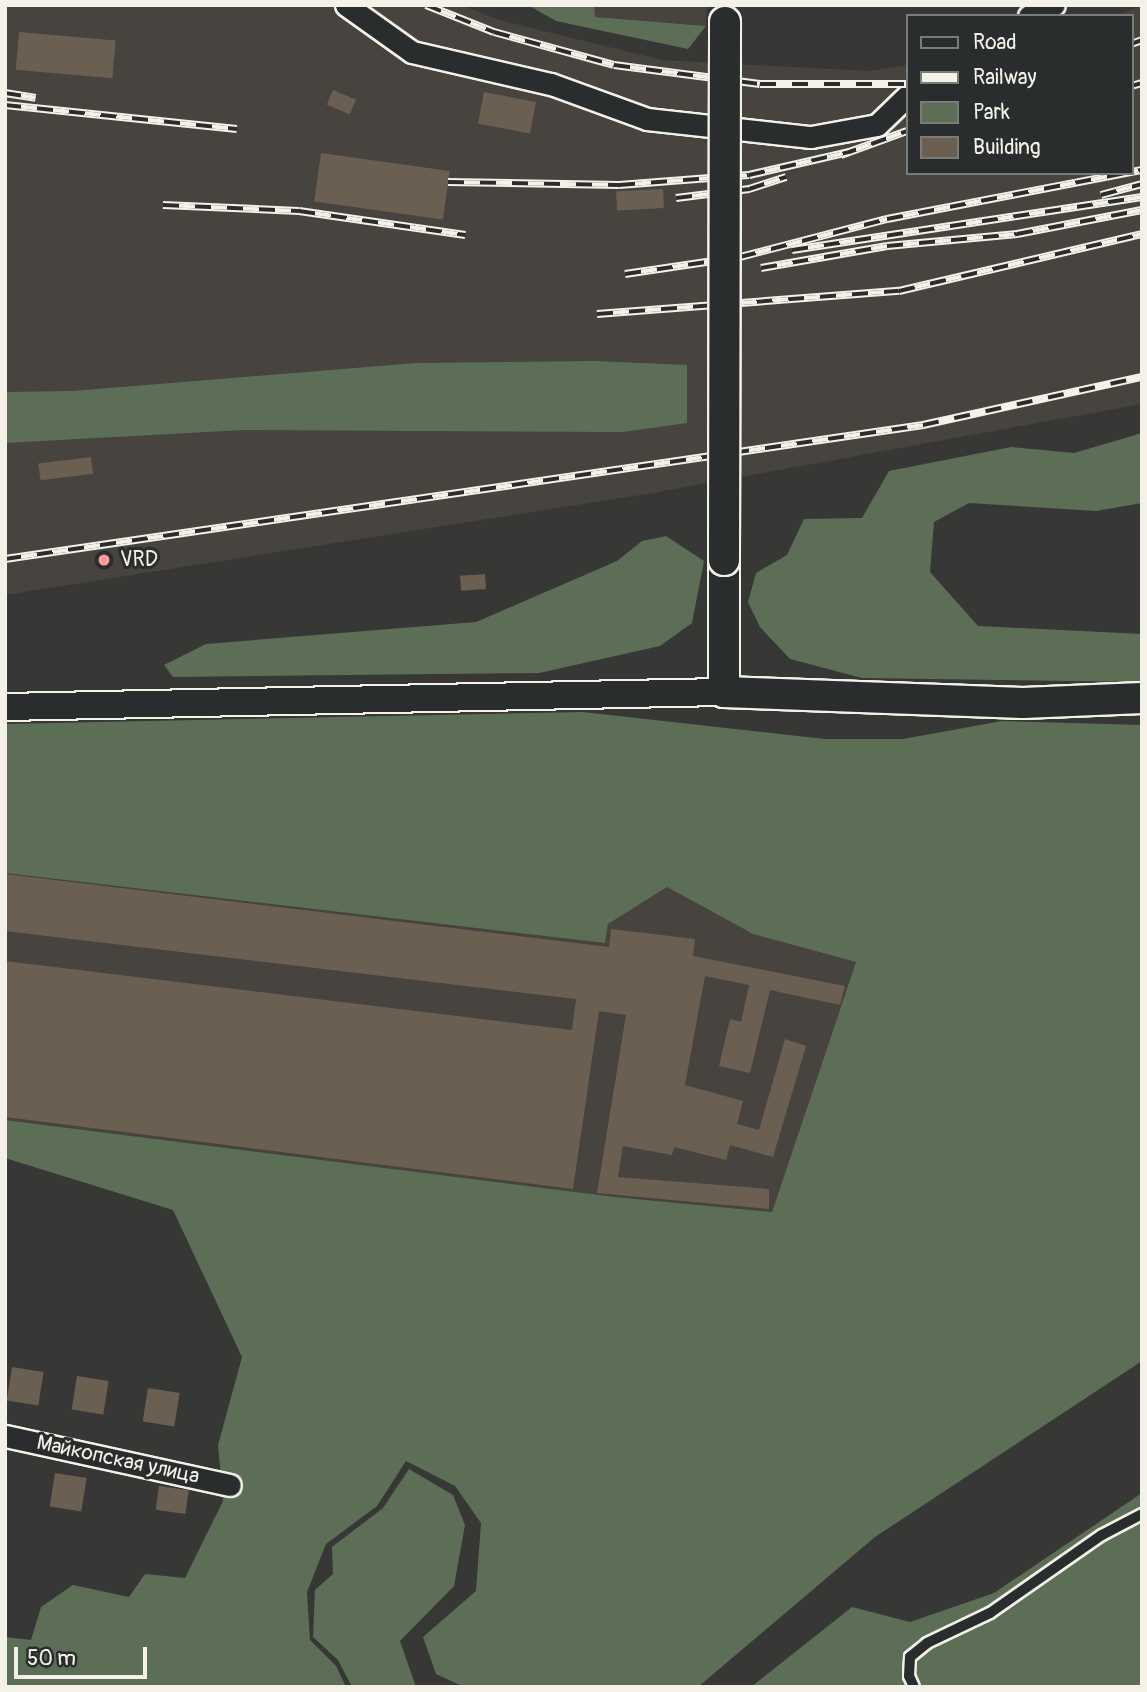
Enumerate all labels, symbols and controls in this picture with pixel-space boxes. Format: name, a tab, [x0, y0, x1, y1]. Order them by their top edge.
legend	[906, 14, 1133, 175]
text: Road	[973, 29, 1017, 56]
text: Railway	[973, 64, 1037, 91]
text: Park	[973, 99, 1010, 126]
text: Building	[973, 134, 1040, 161]
place label: VRD	[120, 547, 158, 573]
marker: VRD	[94, 550, 114, 570]
street label: Майкопская улица	[34, 1430, 202, 1490]
scale bar	[18, 1632, 150, 1676]
text: 50 m	[27, 1645, 76, 1672]

